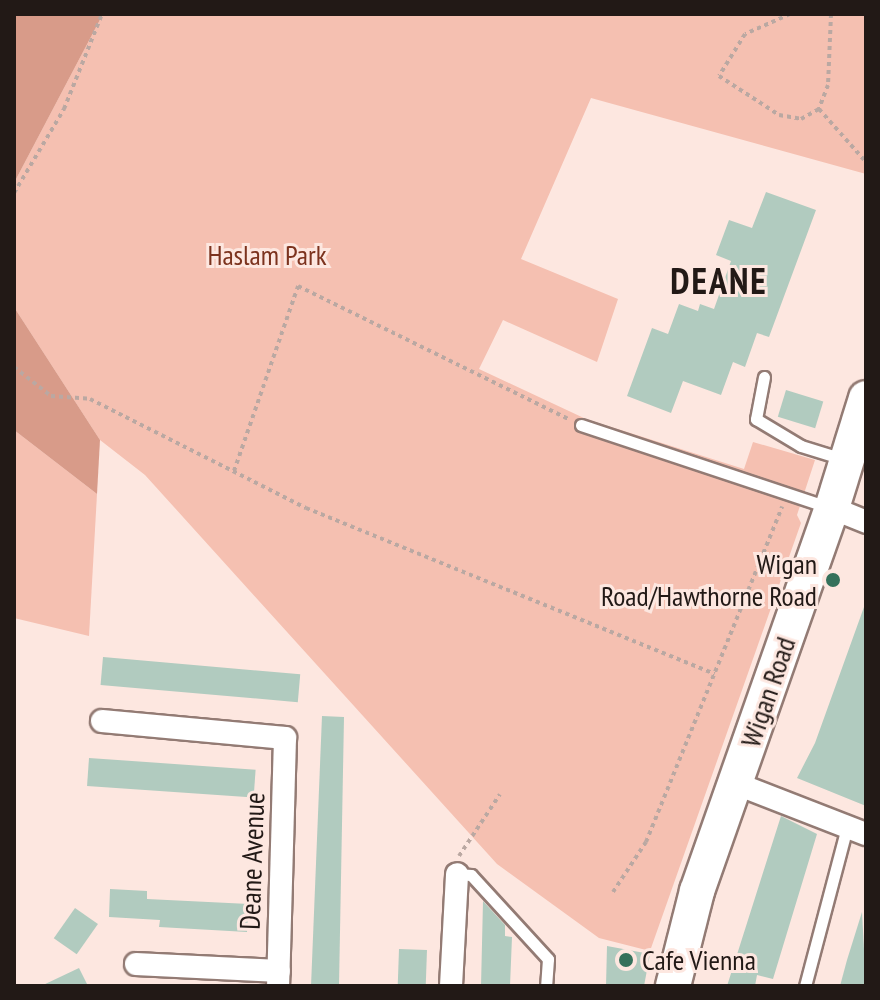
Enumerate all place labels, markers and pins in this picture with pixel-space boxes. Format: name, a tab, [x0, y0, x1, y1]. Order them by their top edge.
place label: Wigan Road/Hawthorne Road	[601, 547, 817, 613]
marker: Wigan Road/Hawthorne Road	[824, 571, 842, 589]
place label: Cafe Vienna	[642, 943, 757, 977]
marker: Cafe Vienna	[617, 951, 635, 969]

